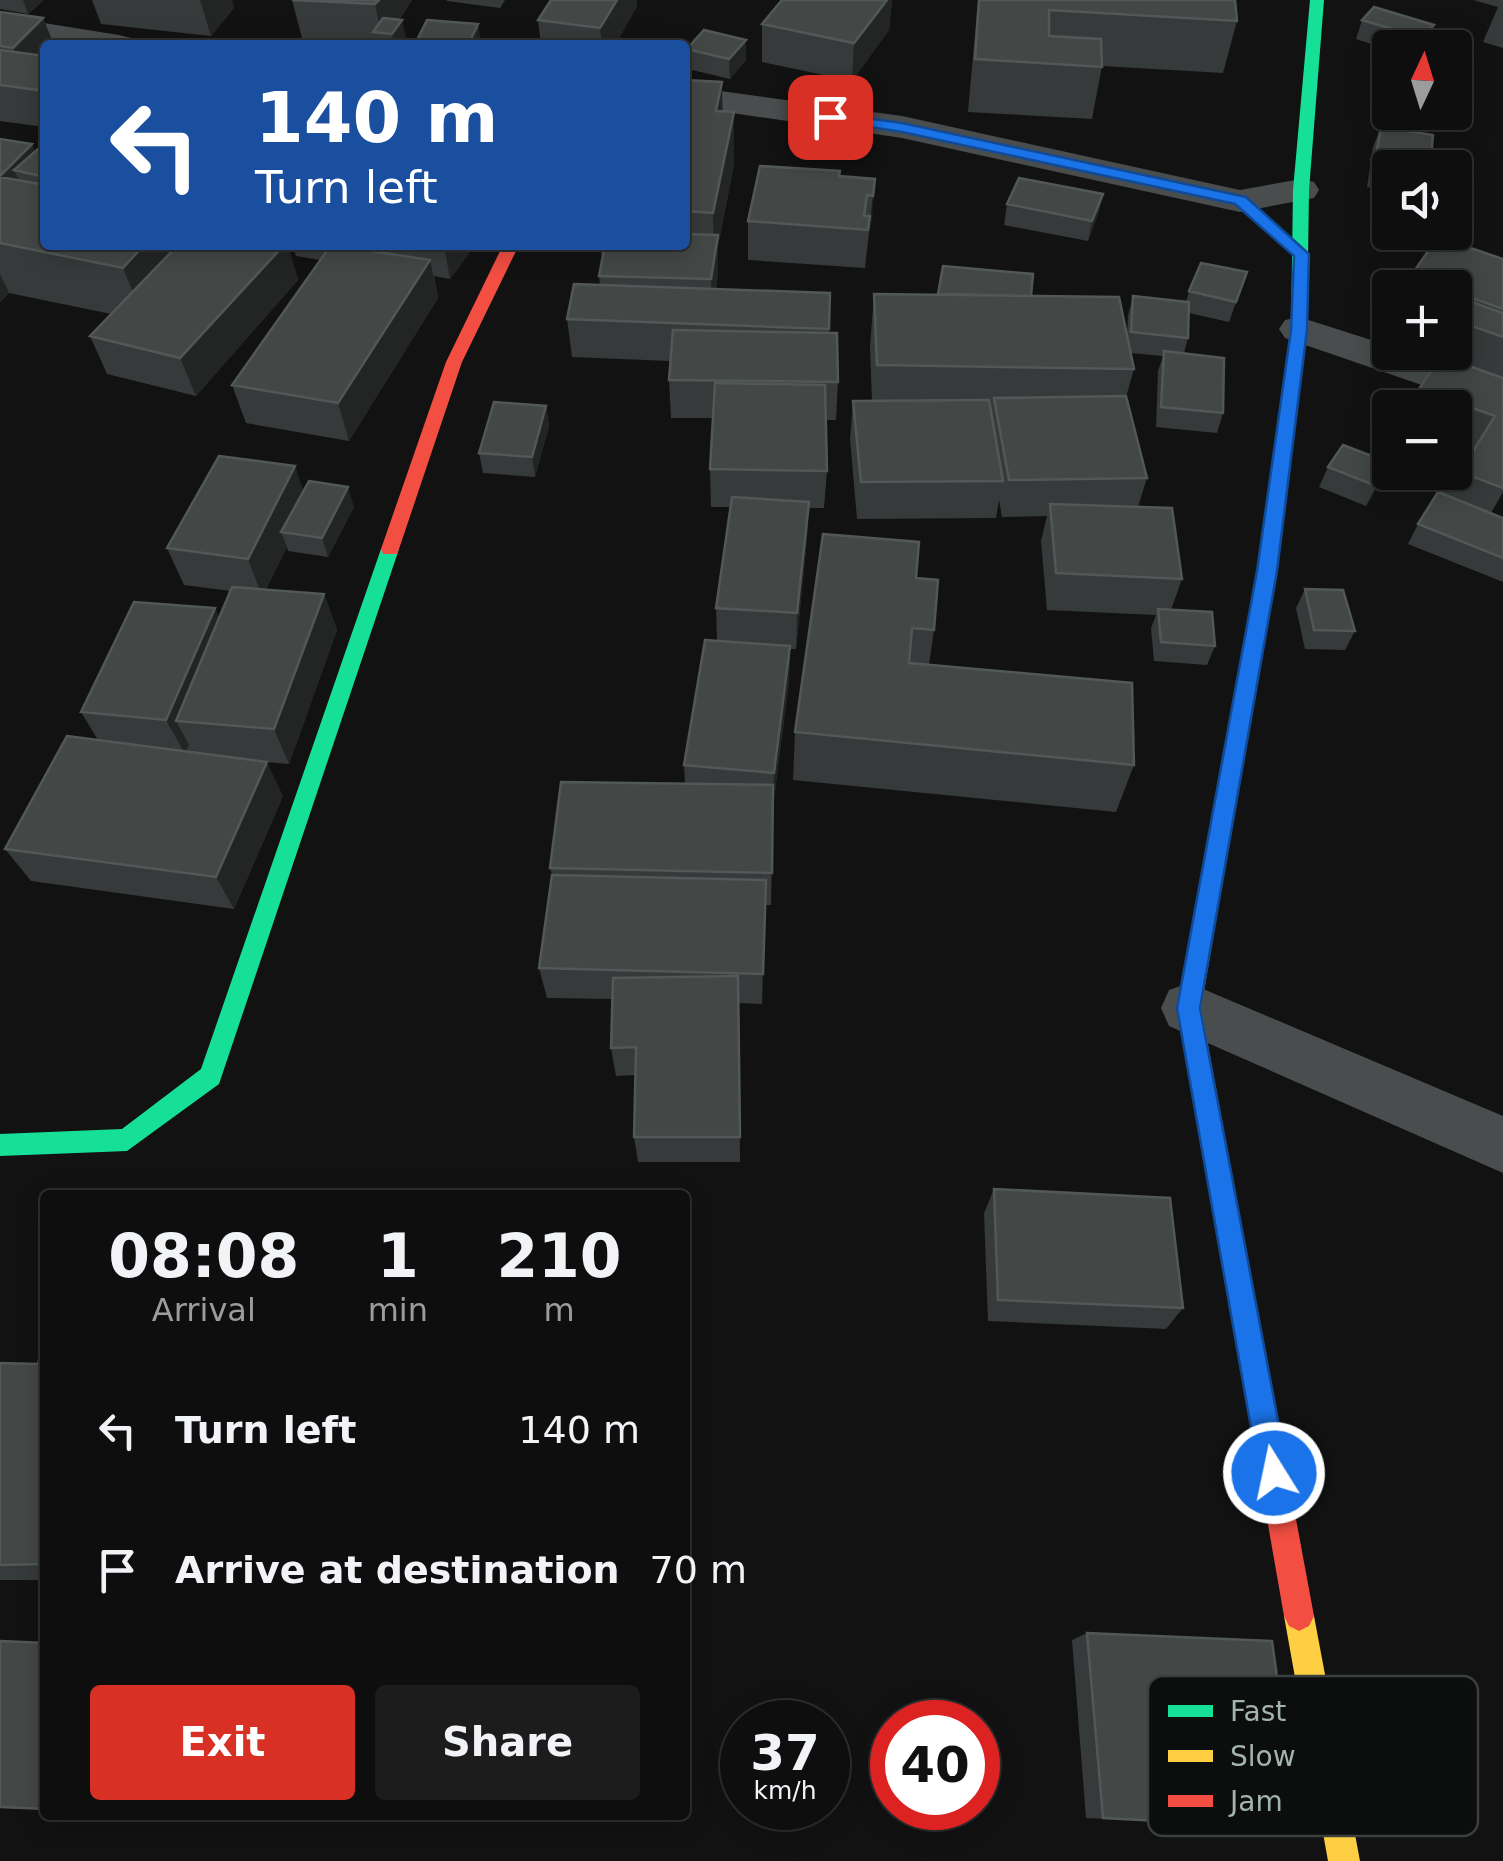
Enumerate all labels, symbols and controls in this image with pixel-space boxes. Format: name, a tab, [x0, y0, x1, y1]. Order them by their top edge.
north arrow	[1372, 30, 1472, 130]
map controls	[1372, 30, 1472, 490]
pin	[788, 75, 873, 160]
text: 140 m	[255, 77, 498, 159]
icon: left	[90, 80, 220, 210]
icon: arrive	[803, 90, 858, 145]
button: sound	[1372, 150, 1472, 250]
text: Turn left	[255, 161, 438, 214]
button: +	[1372, 270, 1472, 370]
button: −	[1372, 390, 1472, 490]
text: 08:08	[108, 1221, 299, 1291]
text: 1	[377, 1221, 419, 1291]
text: 210	[496, 1221, 622, 1291]
text: Arrival	[152, 1291, 256, 1329]
text: min	[368, 1291, 428, 1329]
text: m	[543, 1291, 575, 1329]
icon: left	[90, 1403, 145, 1458]
text: Turn left	[175, 1408, 356, 1452]
text: 140 m	[518, 1408, 640, 1452]
position arrow	[1222, 1421, 1326, 1525]
icon: arrive	[90, 1543, 145, 1598]
text: Arrive at destination	[175, 1548, 620, 1592]
text: 70 m	[650, 1548, 747, 1592]
legend	[1148, 1676, 1478, 1836]
button: Exit	[90, 1685, 355, 1800]
button: Share	[375, 1685, 640, 1800]
text: Fast	[1230, 1695, 1286, 1728]
speed limit sign: 40	[870, 1700, 1000, 1830]
text: 37	[750, 1724, 820, 1782]
text: Slow	[1230, 1740, 1296, 1773]
text: km/h	[753, 1776, 817, 1805]
text: Jam	[1228, 1785, 1283, 1818]

